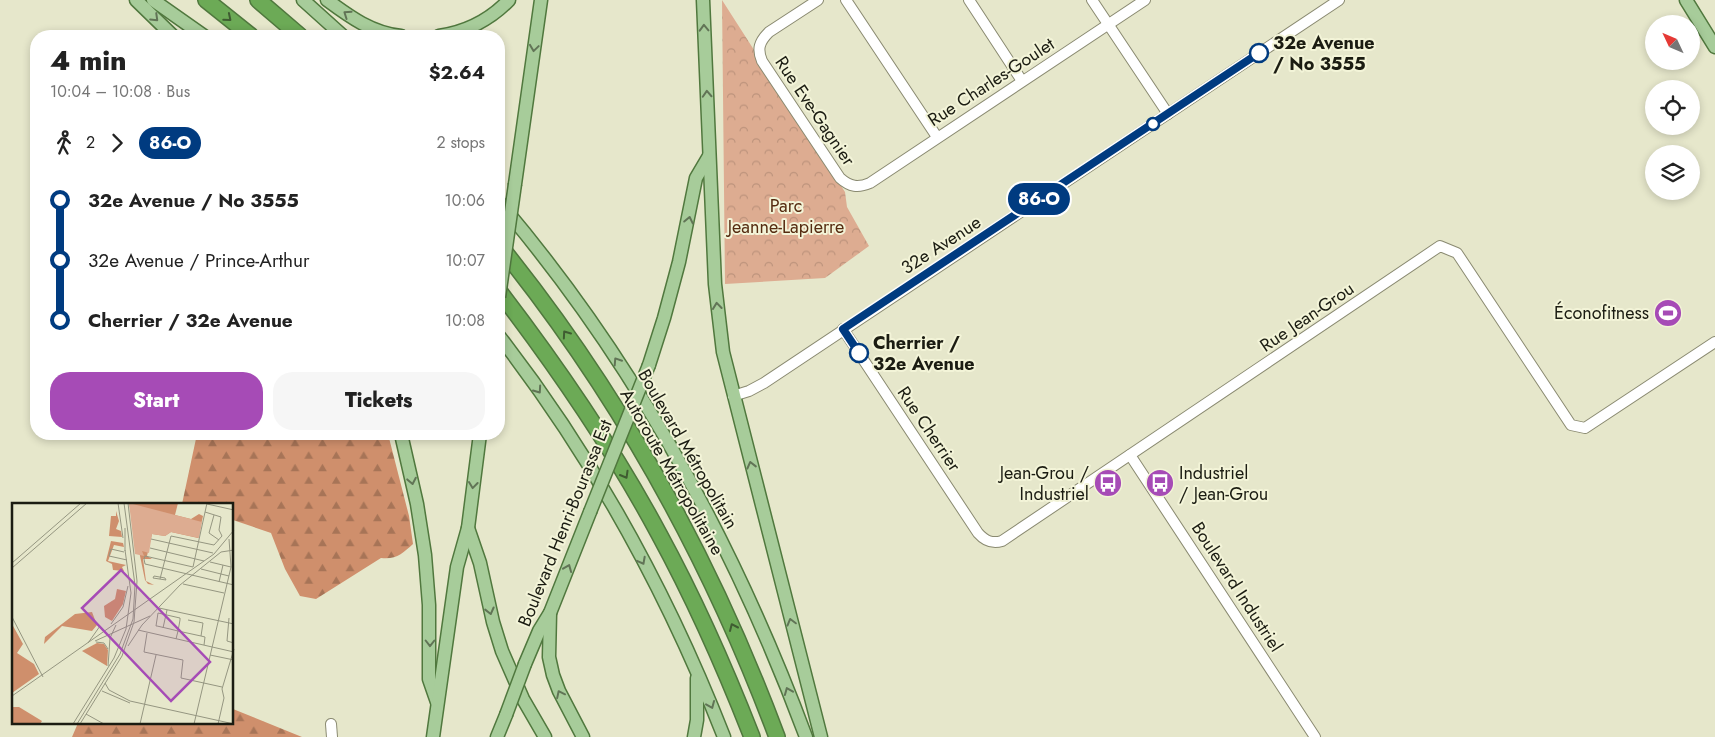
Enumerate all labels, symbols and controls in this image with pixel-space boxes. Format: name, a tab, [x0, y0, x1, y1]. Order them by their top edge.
one-way arrow	[343, 11, 353, 20]
one-way arrow	[149, 12, 158, 21]
one-way arrow	[223, 12, 232, 21]
north arrow	[1645, 15, 1700, 70]
map controls	[1645, 15, 1700, 200]
one-way arrow	[699, 24, 709, 32]
place label: 32e Avenue / No 3555	[1273, 30, 1375, 77]
street label: Rue Charles-Goulet	[923, 31, 1060, 133]
text: 4 min	[50, 40, 127, 81]
marker: 32e Avenue / No 3555	[1249, 43, 1269, 63]
one-way arrow	[530, 44, 540, 53]
street label: Rue Eve-Gagnier	[769, 51, 862, 172]
text: $2.64	[429, 59, 485, 86]
text: 10:04 – 10:08 · Bus	[50, 80, 190, 103]
button: locate	[1645, 80, 1700, 135]
one-way arrow	[701, 89, 712, 97]
unlabelled marker	[1146, 117, 1160, 131]
icon: walk	[50, 129, 78, 157]
icon: forward	[103, 129, 131, 157]
text: 86-O	[149, 130, 191, 156]
text: 2	[86, 131, 95, 154]
text: 2 stops	[437, 131, 485, 154]
button: layers	[1645, 145, 1700, 200]
line badge: 86-O	[1004, 183, 1074, 215]
text: 86-O	[1018, 186, 1060, 212]
text: 32e Avenue / No 3555	[88, 187, 299, 214]
text: 10:06	[445, 189, 485, 212]
park label: Parc Jeanne-Lapierre	[726, 193, 844, 240]
street label: 32e Avenue	[896, 209, 986, 281]
one-way arrow	[683, 216, 693, 225]
text: 32e Avenue / Prince-Arthur	[88, 247, 309, 274]
text: 10:07	[445, 249, 485, 272]
street label: Rue Jean-Grou	[1255, 276, 1359, 358]
sports icon: Éconofitness	[1653, 298, 1683, 328]
place label: Éconofitness	[1554, 300, 1649, 326]
one-way arrow	[712, 302, 723, 310]
text: Cherrier / 32e Avenue	[88, 307, 293, 334]
text: 10:08	[445, 309, 485, 332]
one-way arrow	[563, 330, 572, 340]
place label: Cherrier / 32e Avenue	[873, 330, 975, 377]
marker: Cherrier / 32e Avenue	[849, 343, 869, 363]
one-way arrow	[614, 358, 623, 367]
street label: Boulevard Métropolitain	[632, 364, 744, 534]
button: Start	[50, 372, 263, 430]
button: Tickets	[273, 372, 485, 430]
street label: Rue Cherrier	[891, 381, 968, 477]
one-way arrow	[532, 384, 541, 394]
street label: Autoroute Métropolitaine	[614, 384, 730, 560]
street label: Boulevard Henri-Bourassa Est	[511, 415, 619, 630]
one-way arrow	[746, 460, 757, 469]
place label: Jean-Grou / Industriel	[998, 460, 1089, 507]
place label: Industriel / Jean-Grou	[1179, 460, 1268, 507]
bus stop icon: Jean-Grou / Industriel	[1093, 468, 1123, 498]
bus stop icon: Industriel / Jean-Grou	[1145, 468, 1175, 498]
one-way arrow	[619, 470, 629, 479]
one-way arrow	[407, 477, 417, 486]
one-way arrow	[468, 482, 479, 490]
inset map	[12, 503, 234, 724]
street label: Boulevard Industriel	[1185, 517, 1289, 657]
one-way arrow	[636, 555, 646, 564]
one-way arrow	[561, 564, 572, 573]
one-way arrow	[484, 606, 495, 615]
one-way arrow	[787, 618, 797, 626]
one-way arrow	[728, 623, 739, 632]
one-way arrow	[425, 639, 435, 647]
one-way arrow	[784, 688, 794, 696]
one-way arrow	[556, 690, 567, 699]
one-way arrow	[704, 700, 715, 709]

